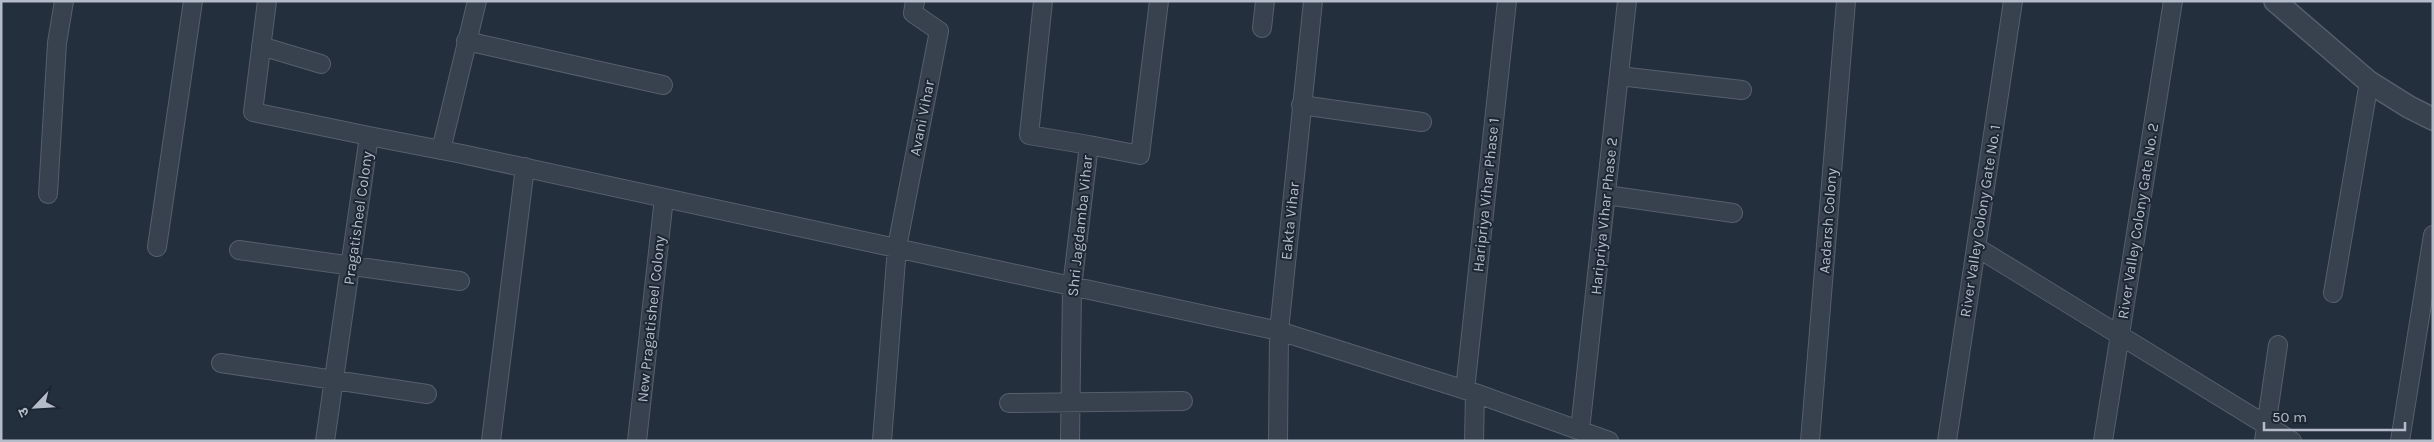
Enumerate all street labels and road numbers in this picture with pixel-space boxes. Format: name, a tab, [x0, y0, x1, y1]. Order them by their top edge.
street label: Avani Vihar	[906, 78, 938, 157]
street label: Haripriya Vihar Phase 1	[1469, 117, 1503, 273]
street label: River Valley Colony Gate No. 2	[2114, 122, 2162, 320]
street label: River Valley Colony Gate No. 1	[1956, 123, 2004, 319]
street label: Haripriya Vihar Phase 2	[1587, 136, 1621, 296]
street label: Pragatisheel Colony	[340, 150, 376, 286]
street label: Shri Jagdamba Vihar	[1064, 154, 1096, 297]
street label: Aadarsh Colony	[1815, 168, 1841, 274]
street label: Eakta Vihar	[1277, 181, 1303, 261]
street label: New Pragatisheel Colony	[633, 235, 669, 403]

